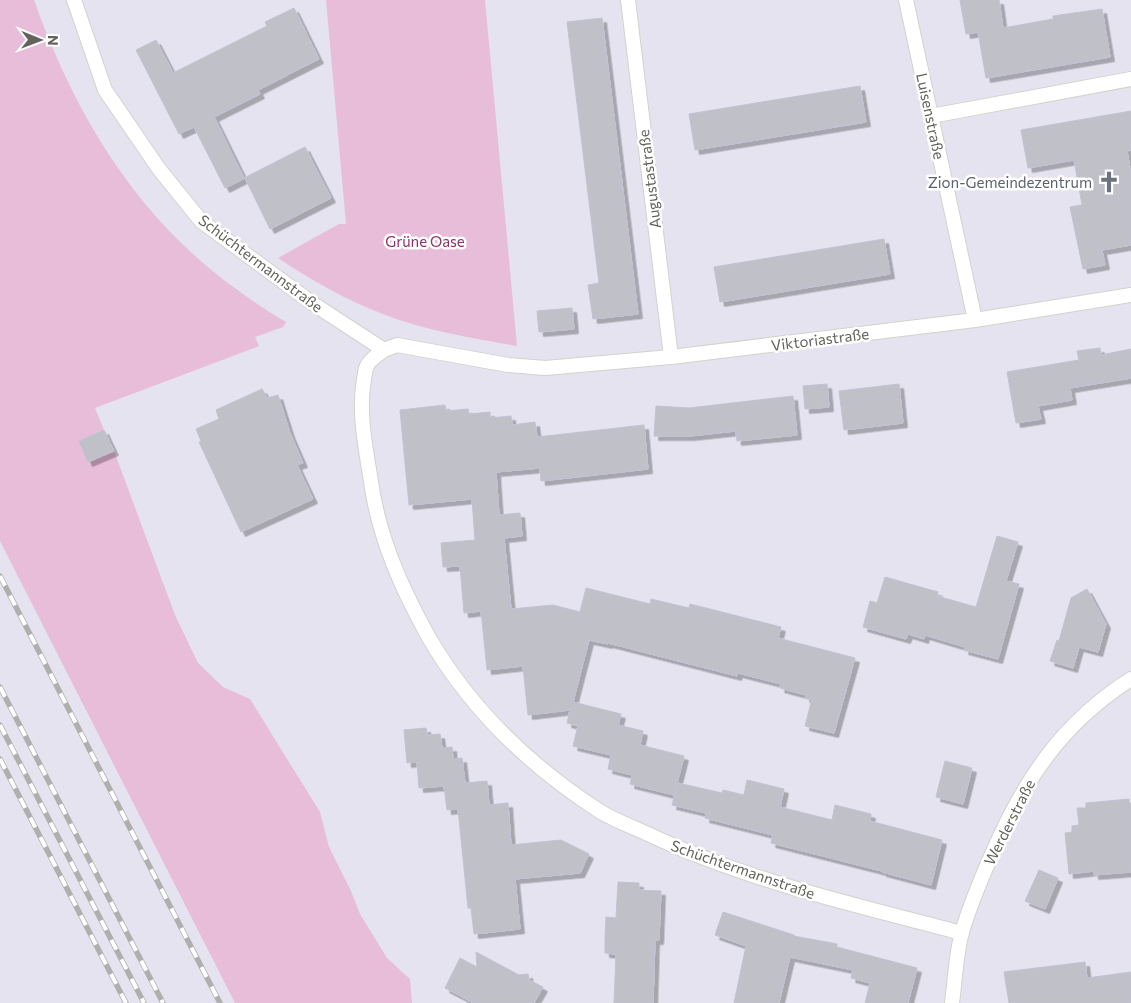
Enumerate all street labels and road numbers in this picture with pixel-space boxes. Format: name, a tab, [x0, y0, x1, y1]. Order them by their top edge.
street label: Luisenstraße	[913, 71, 949, 161]
street label: Augustastraße	[634, 128, 664, 229]
street label: Schüchtermannstraße	[195, 210, 327, 316]
street label: Viktoriastraße	[770, 324, 870, 354]
street label: Werderstraße	[980, 776, 1038, 868]
street label: Schüchtermannstraße	[669, 836, 817, 902]

